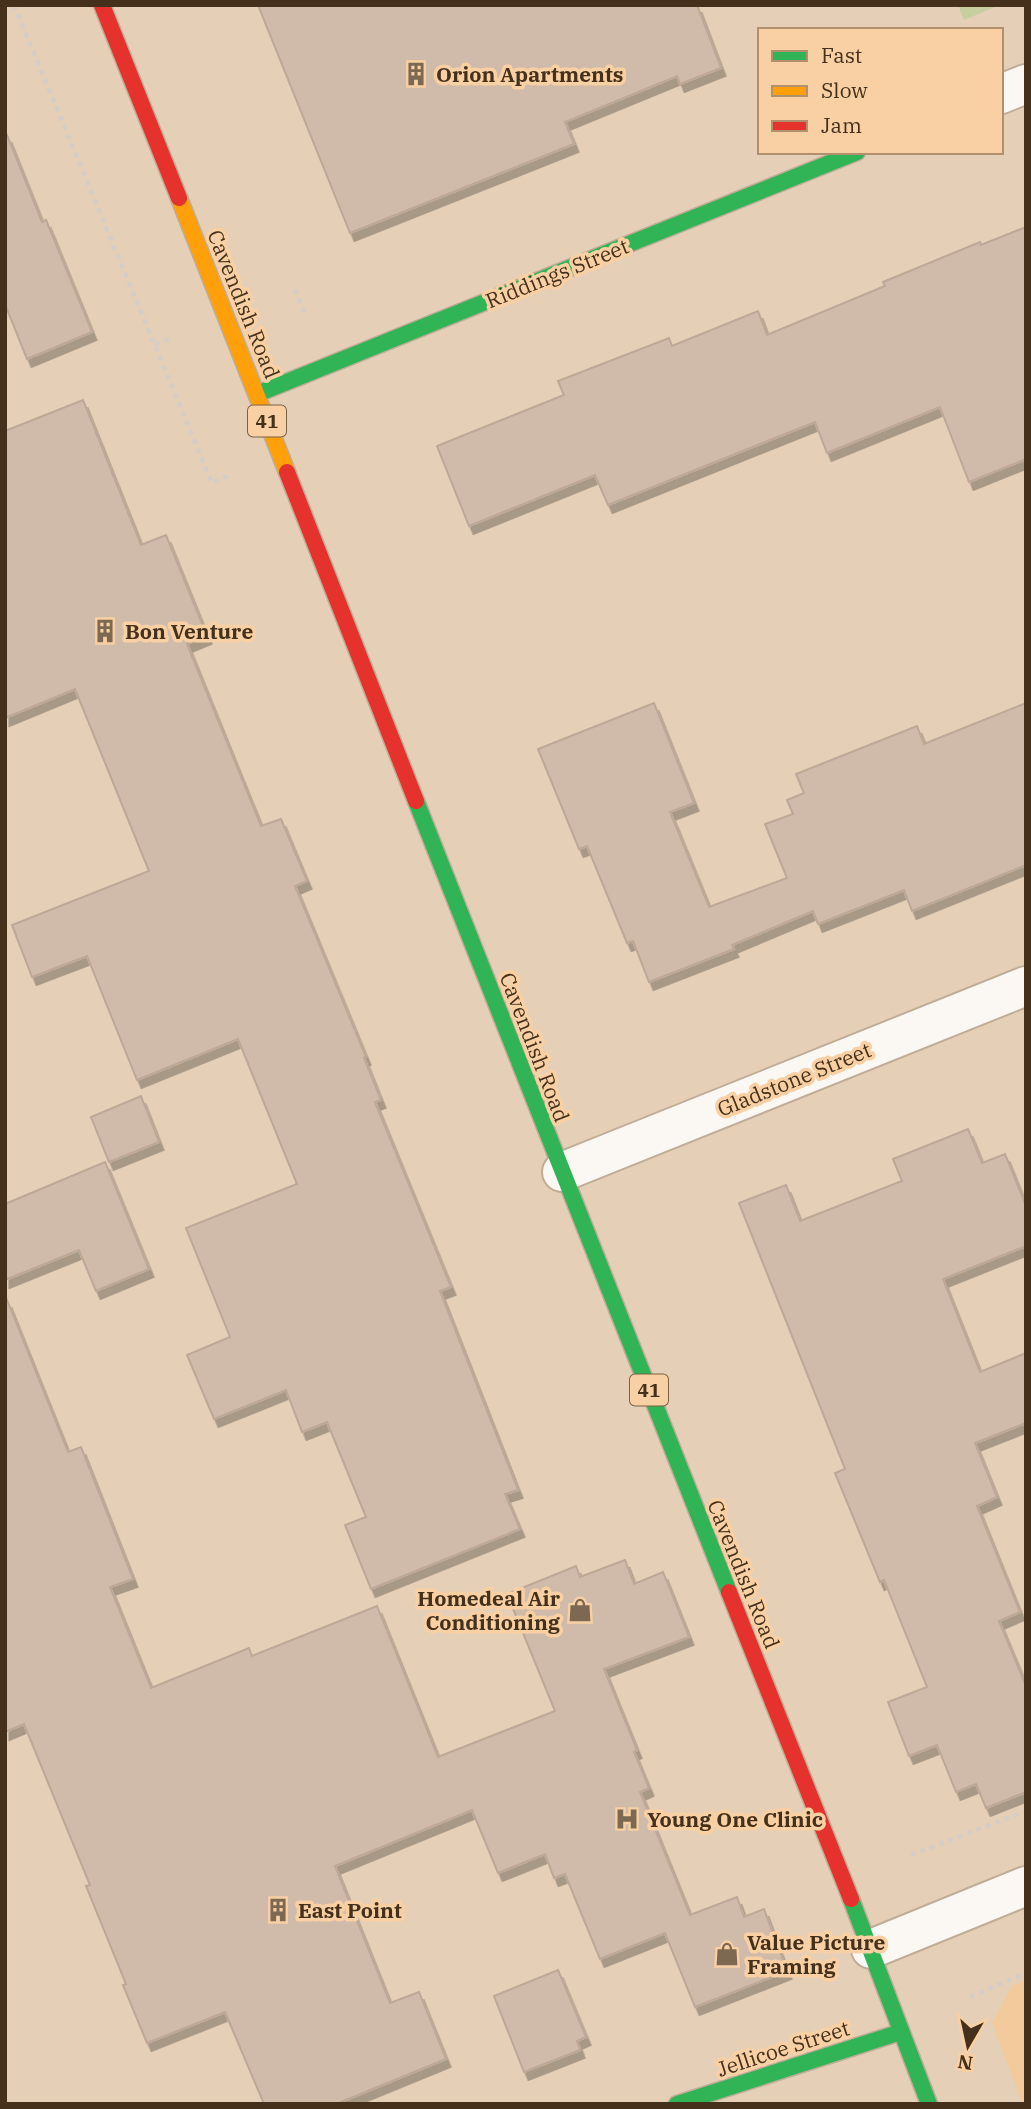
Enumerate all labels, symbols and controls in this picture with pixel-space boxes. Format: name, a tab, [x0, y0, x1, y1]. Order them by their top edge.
legend	[758, 28, 1003, 154]
text: Fast	[821, 41, 862, 69]
building icon: Orion Apartments	[402, 60, 430, 88]
place label: Orion Apartments	[436, 60, 624, 88]
text: Slow	[821, 76, 868, 104]
text: Jam	[821, 111, 862, 139]
street label: Cavendish Road	[201, 226, 287, 383]
street label: Riddings Street	[481, 232, 633, 314]
road number: 41	[248, 406, 286, 436]
building icon: Bon Venture	[91, 617, 119, 645]
place label: Bon Venture	[125, 617, 253, 645]
street label: Cavendish Road	[494, 968, 576, 1126]
street label: Gladstone Street	[713, 1035, 875, 1123]
road number: 41	[630, 1374, 668, 1406]
street label: Cavendish Road	[701, 1496, 787, 1653]
place label: Homedeal Air Conditioning	[417, 1584, 561, 1636]
shop icon: Homedeal Air Conditioning	[566, 1596, 594, 1624]
hospital icon: Young One Clinic	[613, 1805, 641, 1833]
place label: Young One Clinic	[647, 1805, 823, 1833]
building icon: East Point	[264, 1896, 292, 1924]
place label: East Point	[298, 1896, 402, 1924]
place label: Value Picture Framing	[747, 1928, 886, 1980]
shop icon: Value Picture Framing	[713, 1940, 741, 1968]
north arrow	[933, 2011, 1003, 2081]
street label: Jellicoe Street	[713, 2013, 853, 2083]
text: N	[956, 2050, 975, 2076]

